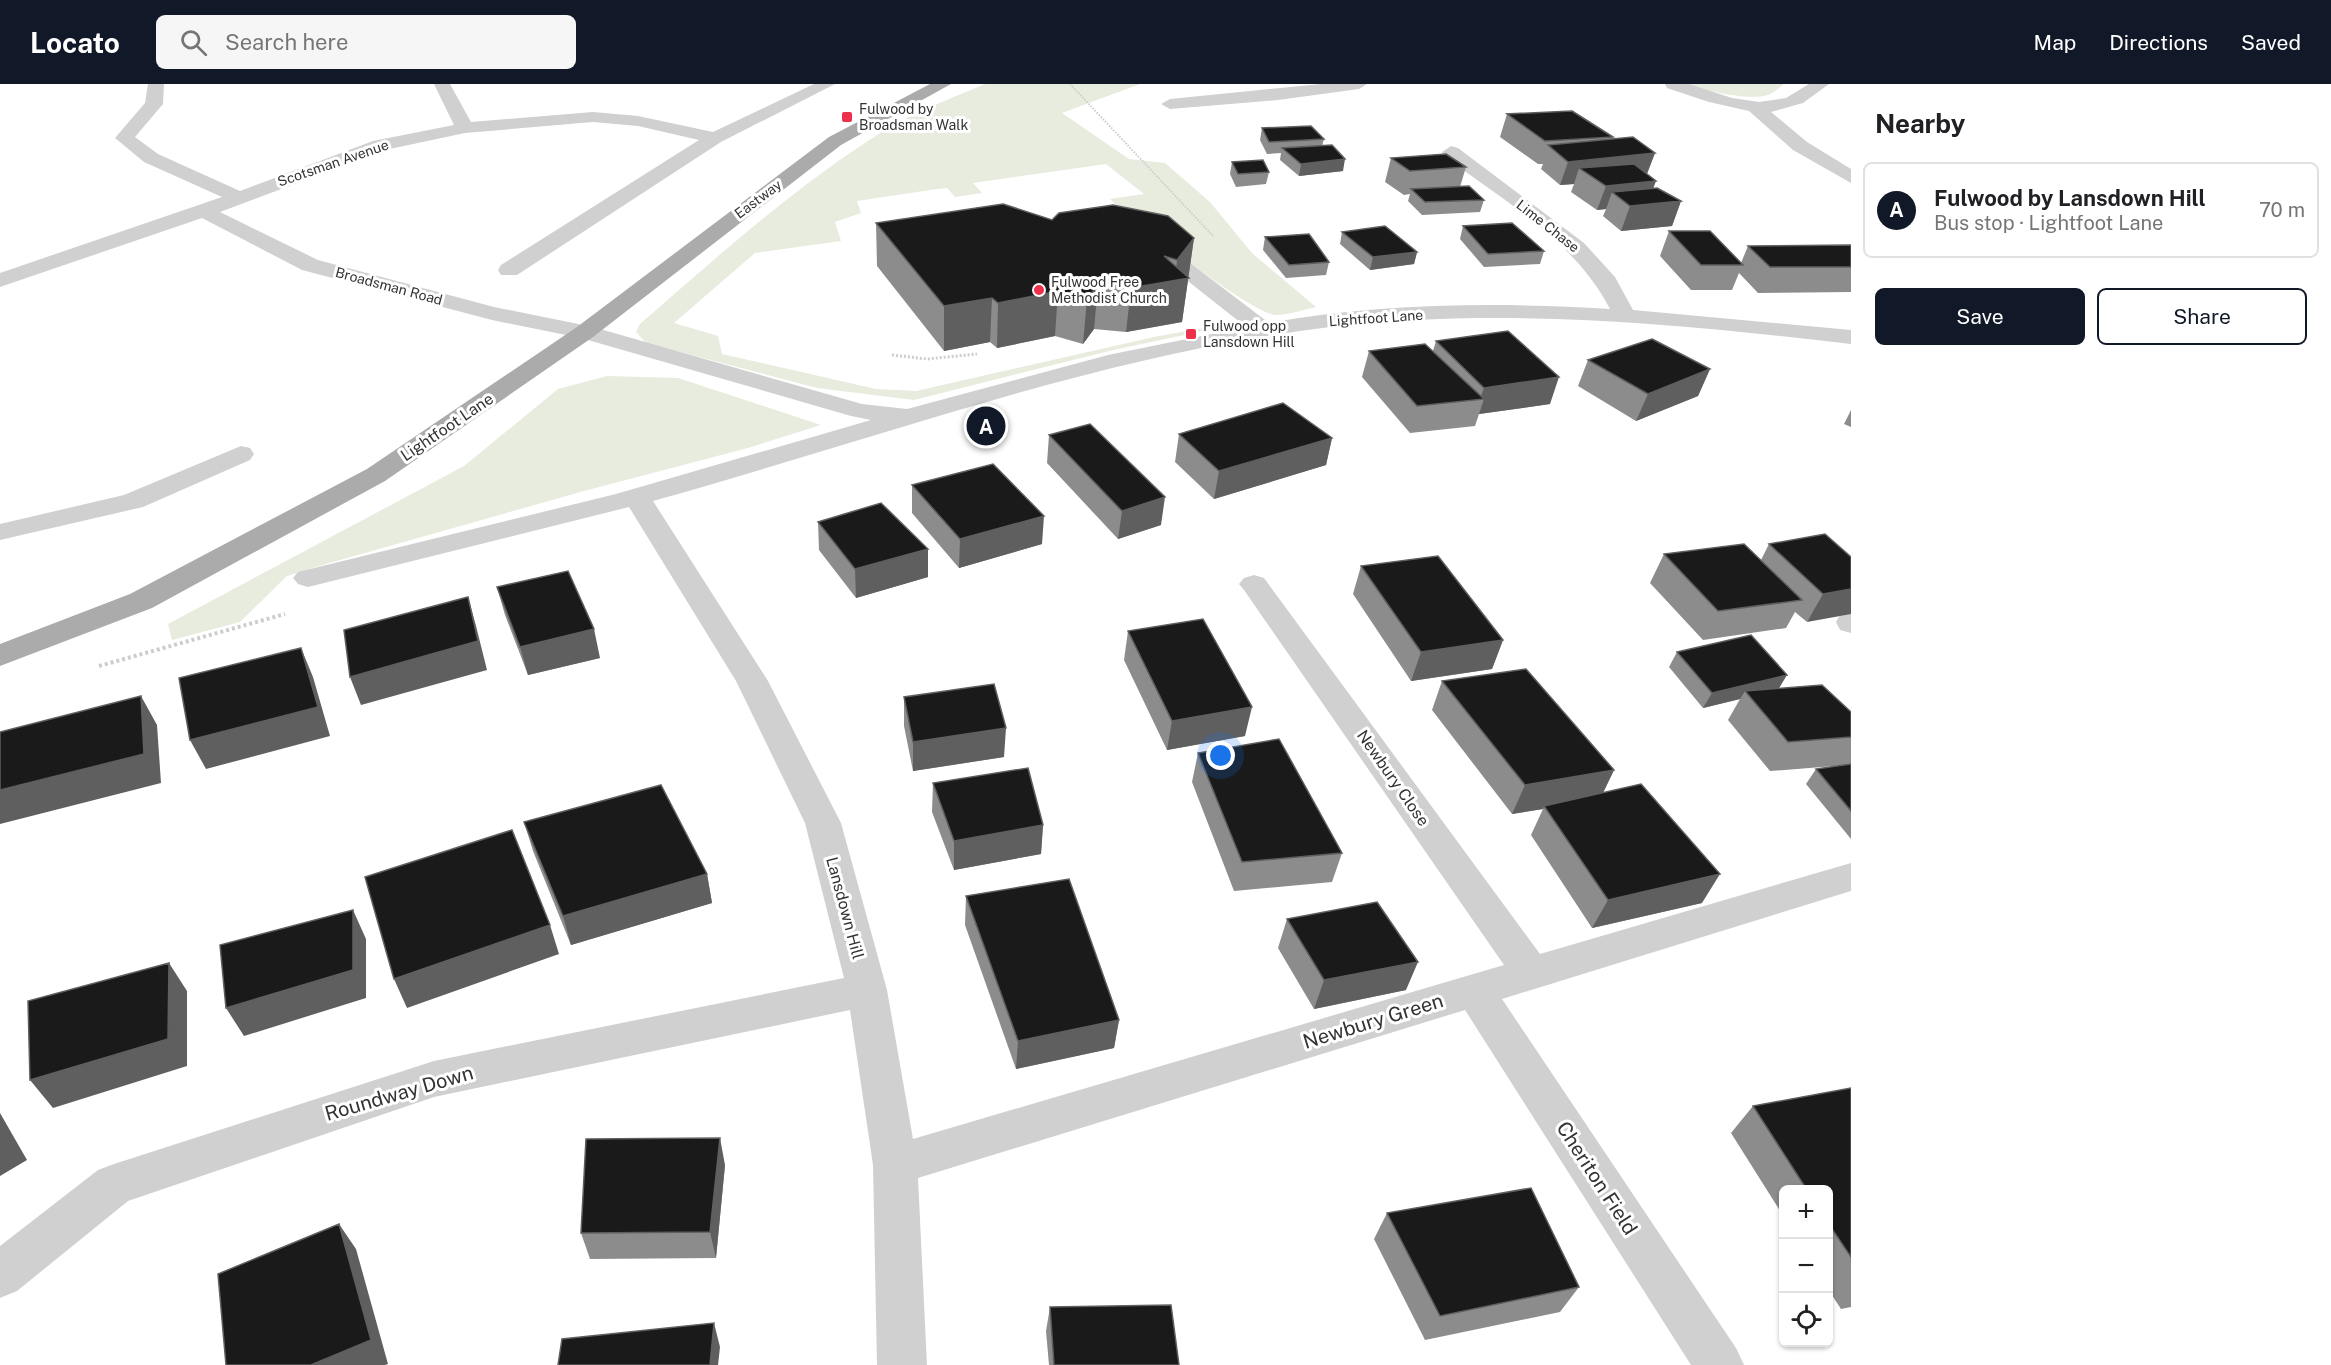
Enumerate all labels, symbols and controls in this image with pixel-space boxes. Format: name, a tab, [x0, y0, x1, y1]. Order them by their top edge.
search box	[156, 15, 576, 69]
text: Locato	[30, 26, 120, 59]
icon: search	[177, 26, 210, 59]
text: Search here	[225, 29, 348, 55]
text: Map	[2034, 30, 2076, 55]
text: Directions	[2109, 30, 2208, 55]
text: Saved	[2241, 30, 2301, 55]
place label: Fulwood by Broadsman Walk	[859, 101, 968, 133]
text: Nearby	[1875, 108, 1965, 139]
marker: Fulwood by Broadsman Walk	[840, 110, 854, 124]
street label: Scotsman Avenue	[275, 136, 391, 190]
street label: Eastway	[731, 176, 785, 222]
text: Fulwood by Lansdown Hill	[1934, 185, 2206, 211]
street label: Lime Chase	[1513, 196, 1583, 256]
text: A	[1889, 198, 1904, 222]
text: 70 m	[2259, 198, 2305, 222]
text: Bus stop · Lightfoot Lane	[1934, 211, 2163, 235]
street label: Broadsman Road	[334, 264, 444, 308]
place label: Fulwood Free Methodist Church	[1051, 274, 1167, 306]
marker: Fulwood Free Methodist Church	[1032, 283, 1046, 297]
button: Save	[1875, 288, 2085, 345]
button: Share	[2097, 288, 2307, 345]
street label: Lightfoot Lane	[1328, 307, 1424, 329]
place label: Fulwood opp Lansdown Hill	[1203, 318, 1295, 350]
marker: Fulwood opp Lansdown Hill	[1184, 327, 1198, 341]
street label: Lightfoot Lane	[397, 389, 497, 465]
pin: A	[966, 404, 1006, 448]
street label: Newbury Close	[1353, 726, 1433, 830]
your location	[1206, 741, 1235, 770]
street label: Lansdown Hill	[822, 855, 868, 961]
street label: Newbury Green	[1300, 988, 1446, 1054]
street label: Roundway Down	[322, 1060, 476, 1126]
street label: Cheriton Field	[1551, 1117, 1643, 1239]
map controls	[1779, 1185, 1833, 1347]
button: +	[1779, 1185, 1833, 1239]
button: −	[1779, 1239, 1833, 1293]
button: locate	[1779, 1293, 1833, 1347]

